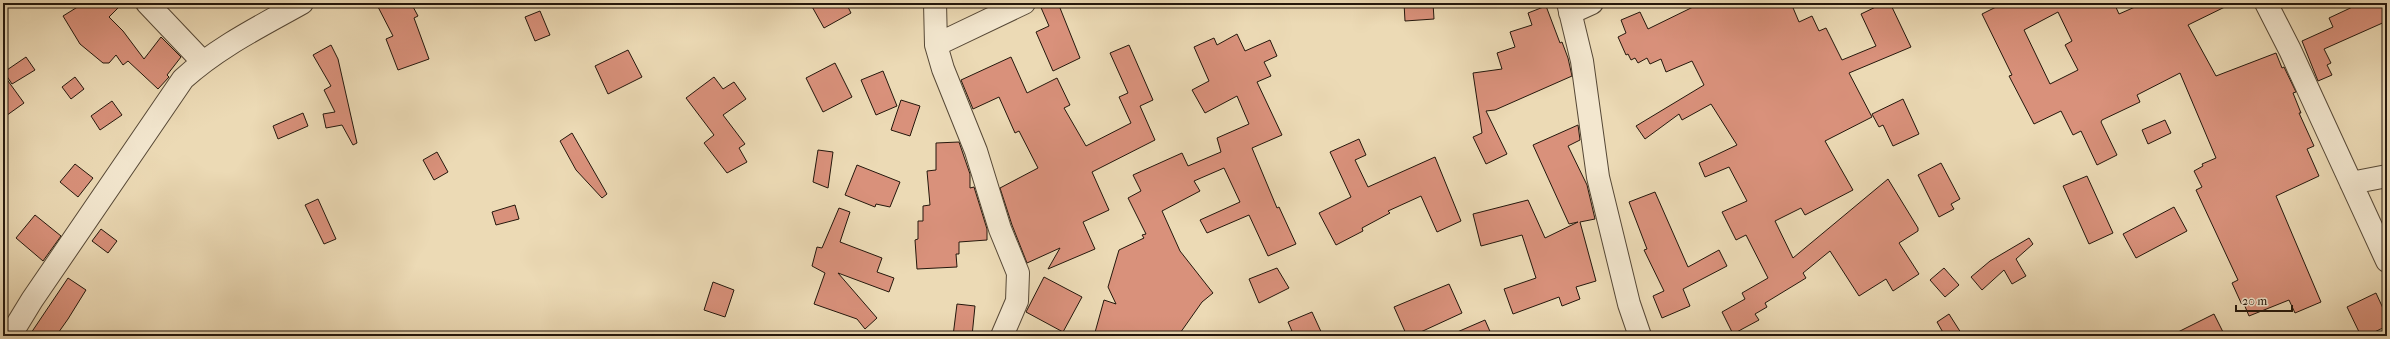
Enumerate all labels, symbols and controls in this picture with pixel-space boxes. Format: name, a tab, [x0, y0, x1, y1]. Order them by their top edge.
scale bar	[2236, 287, 2292, 313]
text: 20 m	[2242, 294, 2267, 308]

